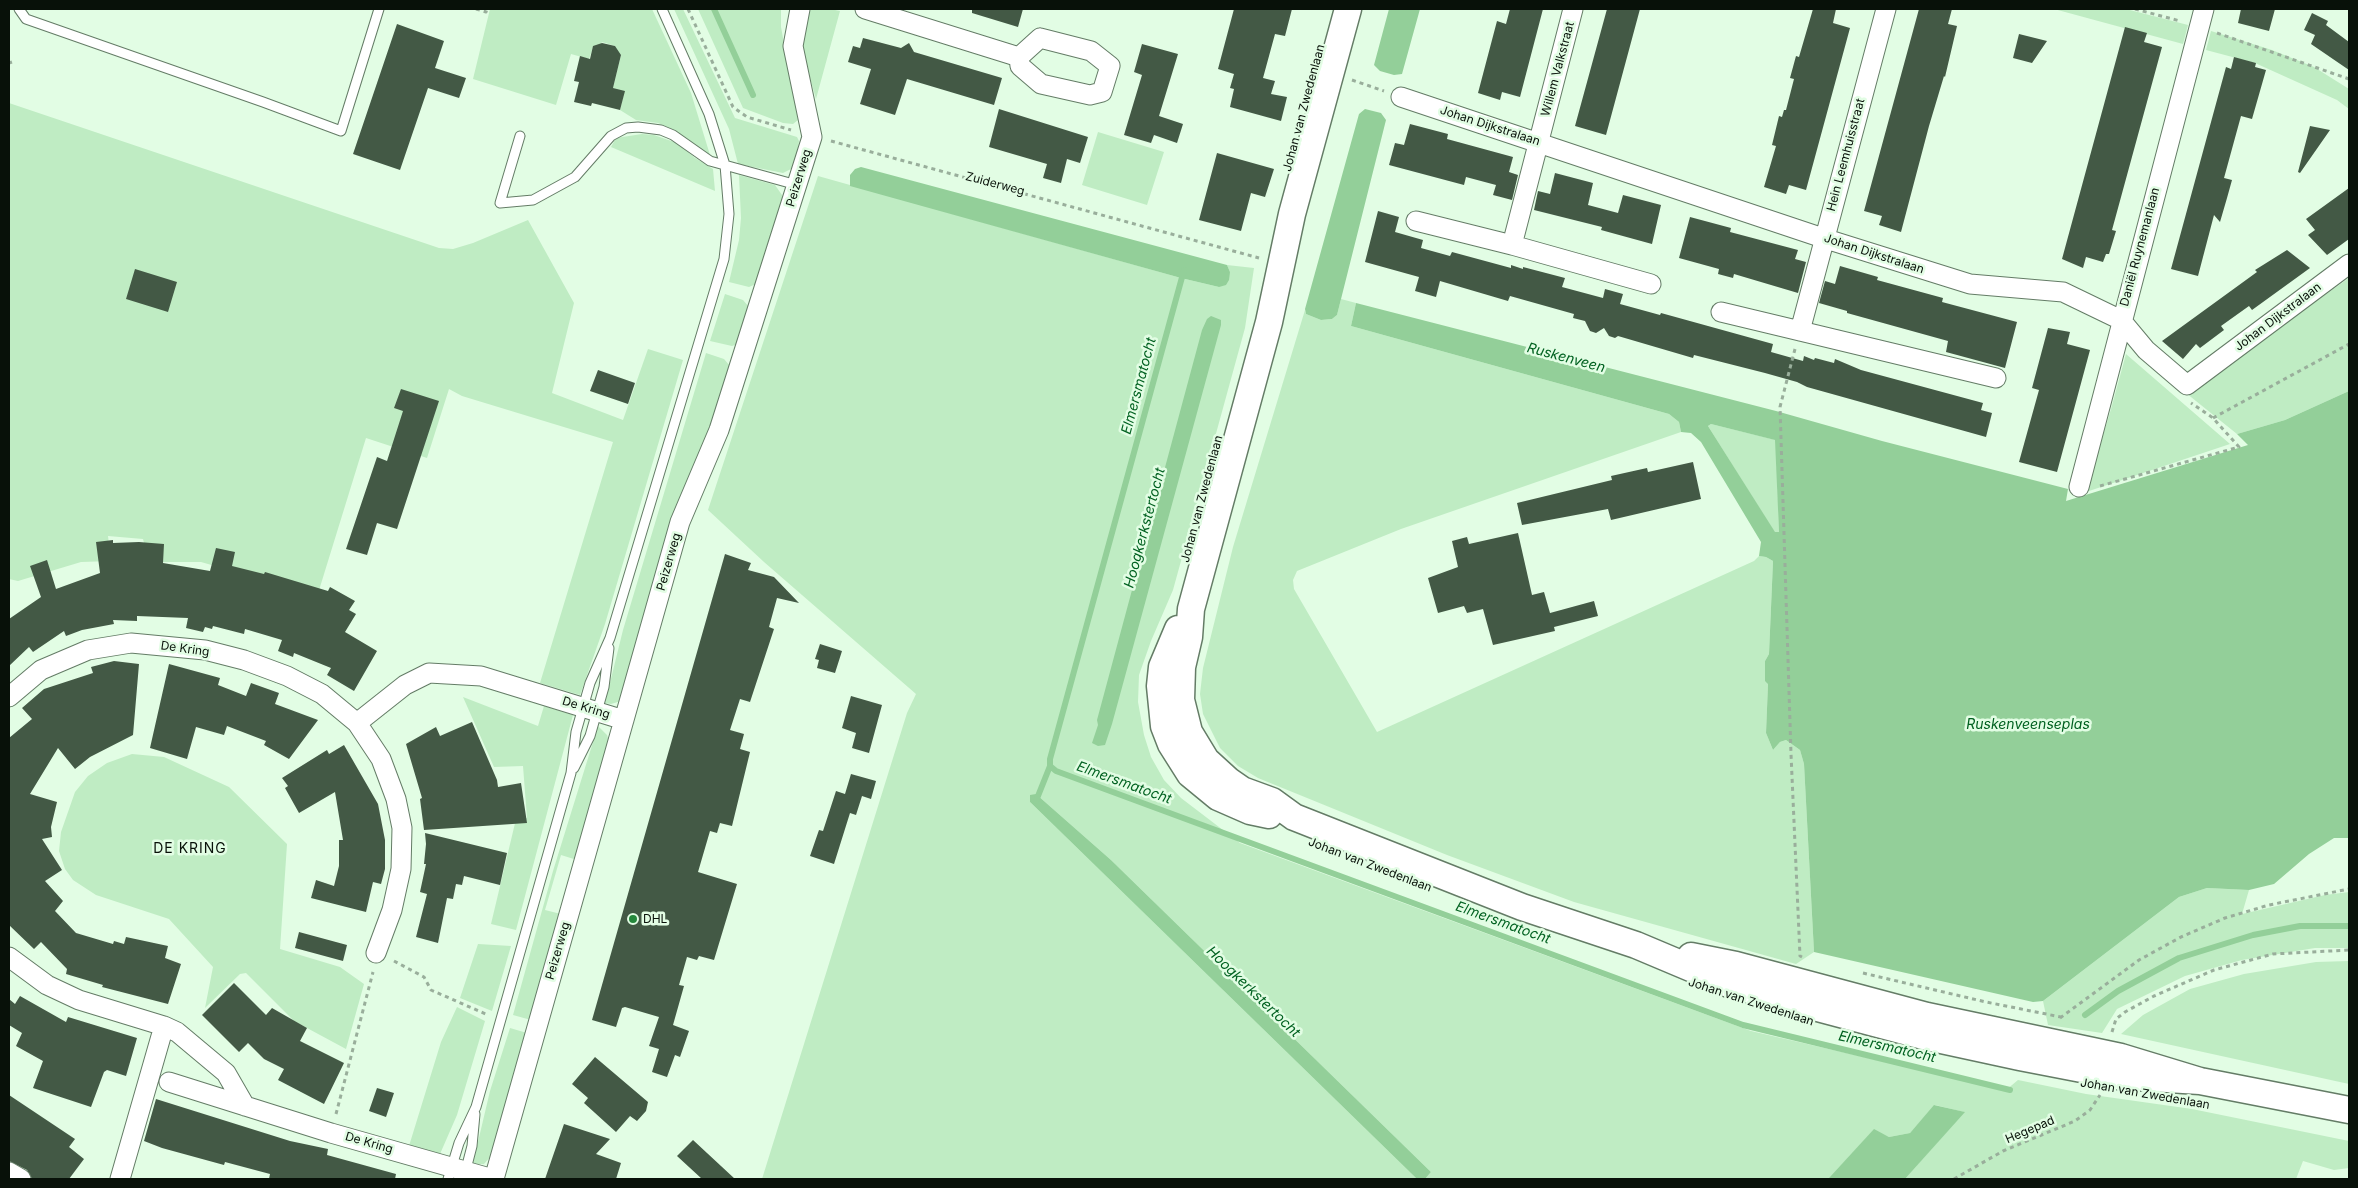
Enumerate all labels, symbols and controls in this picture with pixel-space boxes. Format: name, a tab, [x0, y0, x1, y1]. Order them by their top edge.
street label: Willem Valkstraat	[1538, 20, 1578, 118]
street label: Johan van Zwedenlaan	[1280, 43, 1328, 173]
street label: Hein Leemhuisstraat	[1824, 97, 1868, 213]
street label: Johan Dijkstralaan	[1438, 103, 1542, 149]
street label: Peizerweg	[783, 147, 815, 209]
street label: Zuiderweg	[964, 169, 1026, 199]
street label: Daniël Ruynemanlaan	[2117, 186, 2163, 308]
street label: Johan Dijkstralaan	[1822, 231, 1926, 277]
street label: Johan Dijkstralaan	[2232, 280, 2324, 354]
water label: Elmersmatocht	[1118, 336, 1160, 436]
water label: Ruskenveen	[1525, 340, 1607, 376]
street label: Johan van Zwedenlaan	[1178, 434, 1226, 564]
water label: Hoogkerkstertocht	[1121, 466, 1169, 590]
street label: Peizerweg	[654, 531, 684, 593]
street label: De Kring	[160, 638, 210, 660]
street label: De Kring	[560, 694, 612, 722]
water label: Ruskenveenseplas	[1966, 717, 2090, 733]
water label: Elmersmatocht	[1074, 758, 1174, 808]
street label: Johan van Zwedenlaan	[1306, 835, 1434, 895]
district label: DE KRING	[152, 841, 228, 857]
water label: Elmersmatocht	[1453, 898, 1553, 948]
place label: DHL	[643, 912, 667, 926]
marker: DHL	[627, 913, 639, 925]
street label: Peizerweg	[543, 920, 573, 982]
water label: Hoogkerkstertocht	[1203, 943, 1303, 1041]
street label: Johan van Zwedenlaan	[1686, 975, 1816, 1029]
water label: Elmersmatocht	[1837, 1028, 1937, 1066]
street label: Johan van Zwedenlaan	[2079, 1076, 2211, 1112]
street label: Hegepad	[2003, 1113, 2057, 1147]
street label: De Kring	[343, 1129, 395, 1157]

